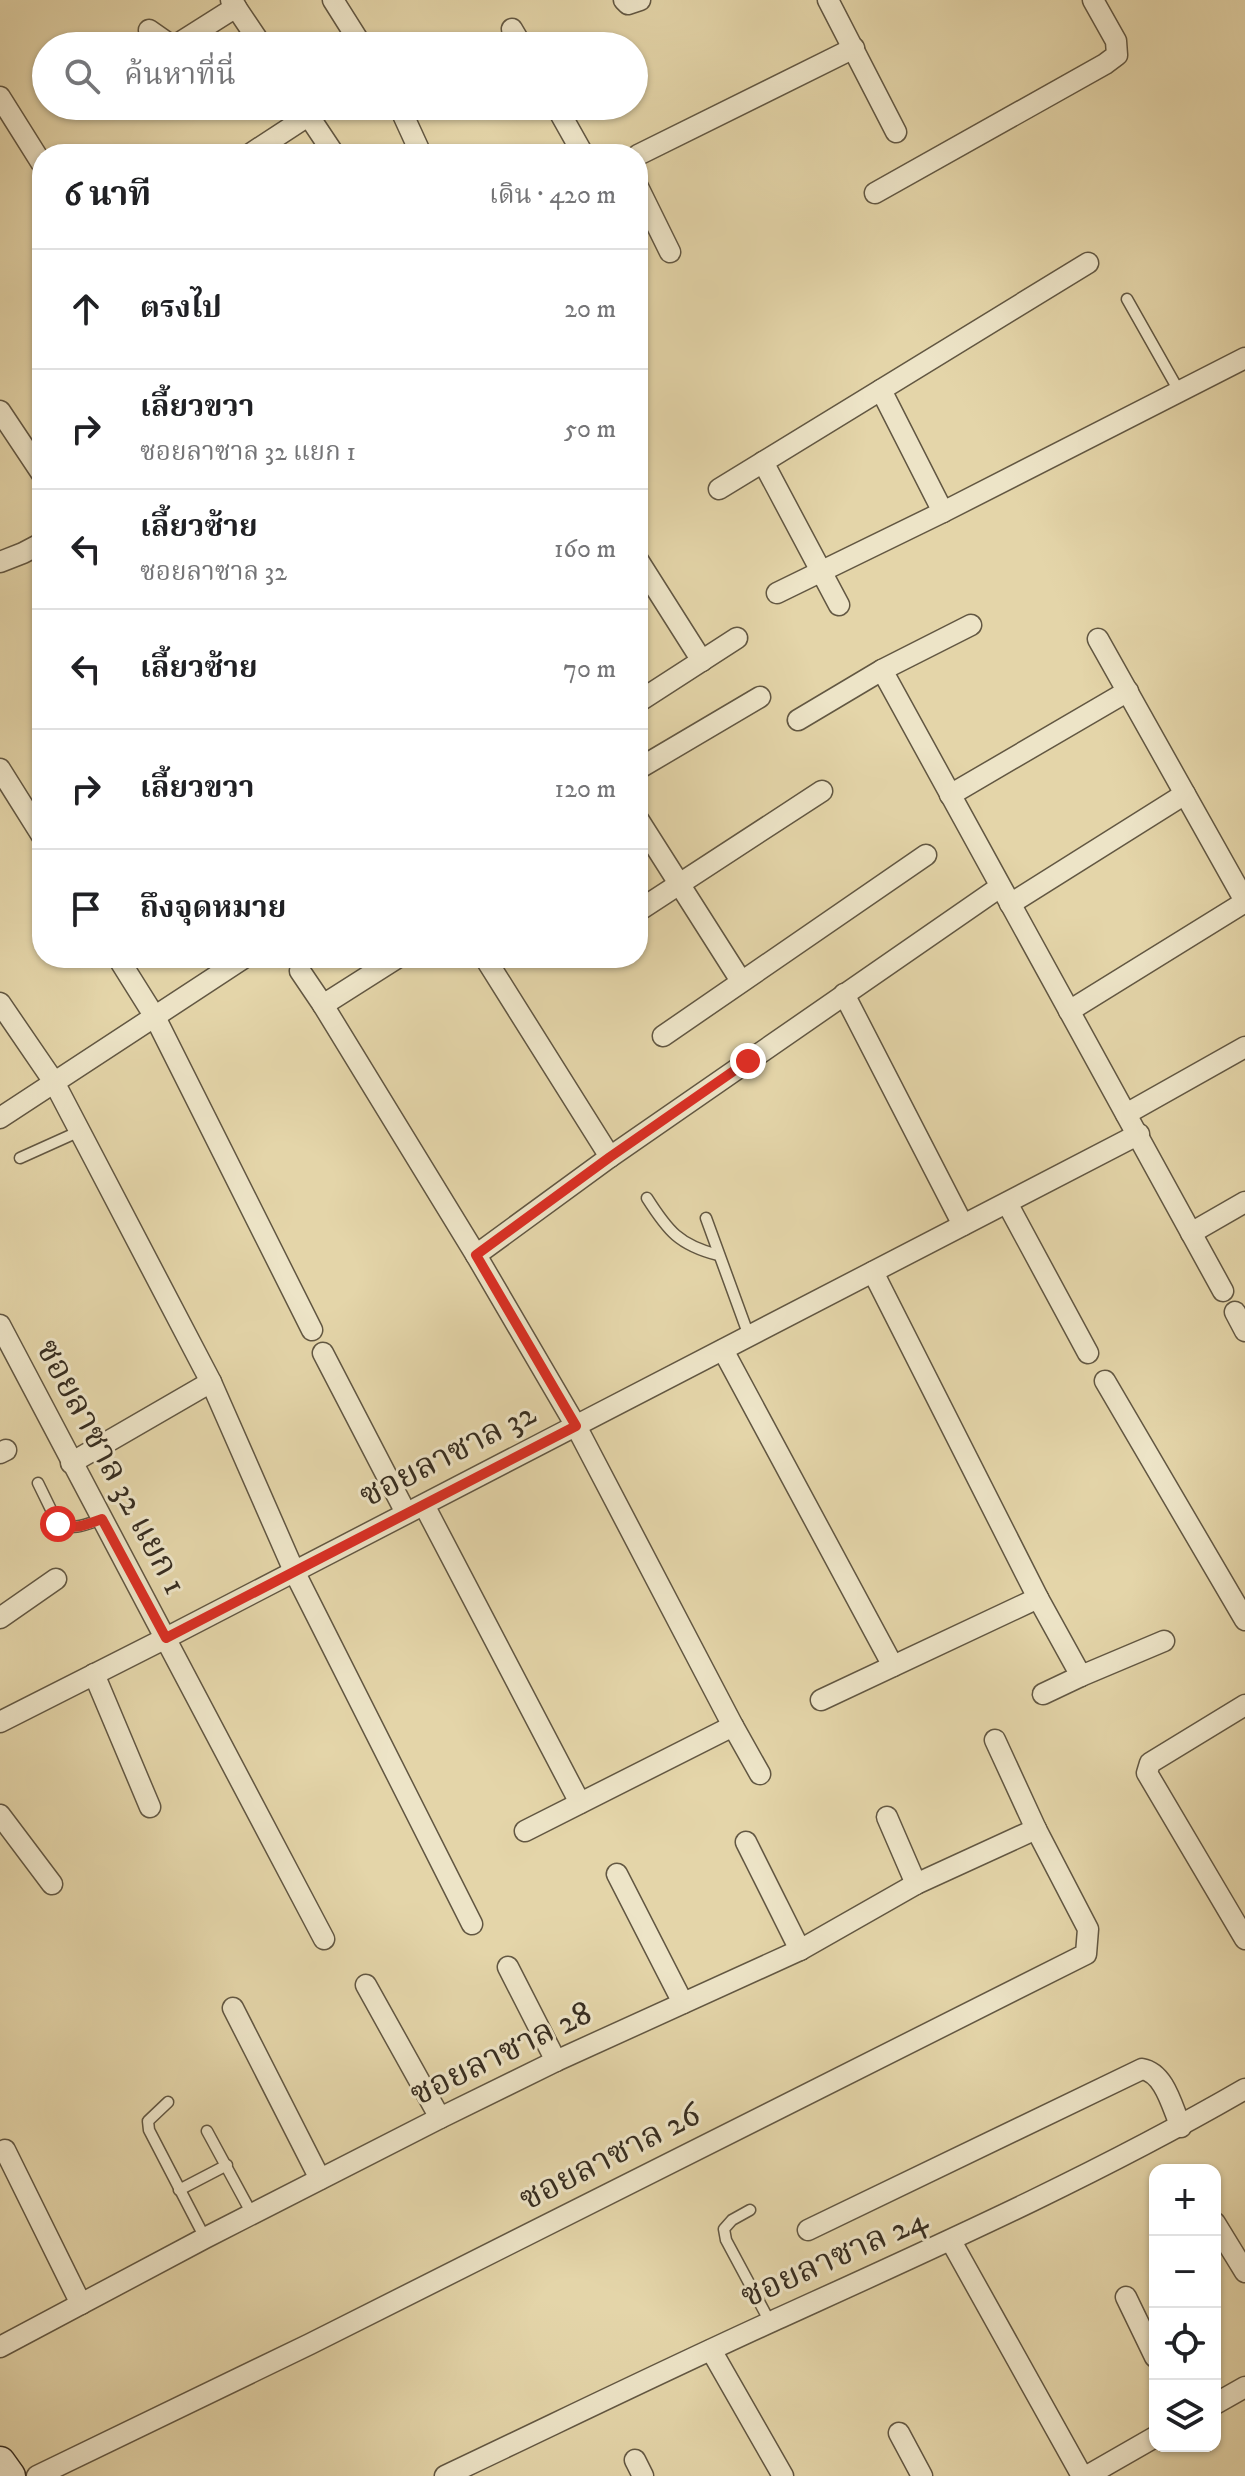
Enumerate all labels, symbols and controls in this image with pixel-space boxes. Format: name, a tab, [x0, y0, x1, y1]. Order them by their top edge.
search box	[32, 32, 648, 120]
icon: search	[60, 54, 104, 98]
text: ค้นหาที่นี่	[124, 57, 236, 94]
text: 6 นาที	[64, 174, 151, 216]
text: เดิน · 420 m	[489, 179, 616, 212]
icon: ahead	[64, 287, 108, 331]
text: ตรงไป	[140, 290, 222, 327]
text: 20 m	[564, 293, 616, 326]
text: เลี้ยวขวา	[140, 389, 254, 426]
icon: right	[64, 407, 108, 451]
text: 50 m	[564, 413, 616, 446]
text: ซอยลาซาล 32 แยก 1	[140, 436, 356, 469]
text: เลี้ยวซ้าย	[140, 509, 258, 546]
icon: left	[64, 527, 108, 571]
text: 160 m	[554, 533, 616, 566]
text: ซอยลาซาล 32	[140, 556, 287, 589]
icon: left	[64, 647, 108, 691]
text: เลี้ยวซ้าย	[140, 650, 258, 687]
text: 70 m	[563, 653, 616, 686]
icon: right	[64, 767, 108, 811]
text: เลี้ยวขวา	[140, 770, 254, 807]
text: 120 m	[555, 773, 616, 806]
icon: arrive	[64, 887, 108, 931]
text: ถึงจุดหมาย	[140, 890, 286, 927]
route end	[730, 1043, 766, 1079]
street label: ซอยลาซาล 32 แยก 1	[26, 1332, 196, 1602]
street label: ซอยลาซาล 32	[353, 1392, 543, 1517]
route start	[40, 1506, 76, 1542]
street label: ซอยลาซาล 28	[403, 1992, 599, 2116]
street label: ซอยลาซาล 26	[513, 2093, 709, 2221]
map controls	[1149, 2164, 1221, 2452]
button: +	[1149, 2164, 1221, 2236]
street label: ซอยลาซาล 24	[734, 2198, 935, 2318]
button: −	[1149, 2236, 1221, 2308]
button: locate	[1149, 2308, 1221, 2380]
button: layers	[1149, 2380, 1221, 2452]

